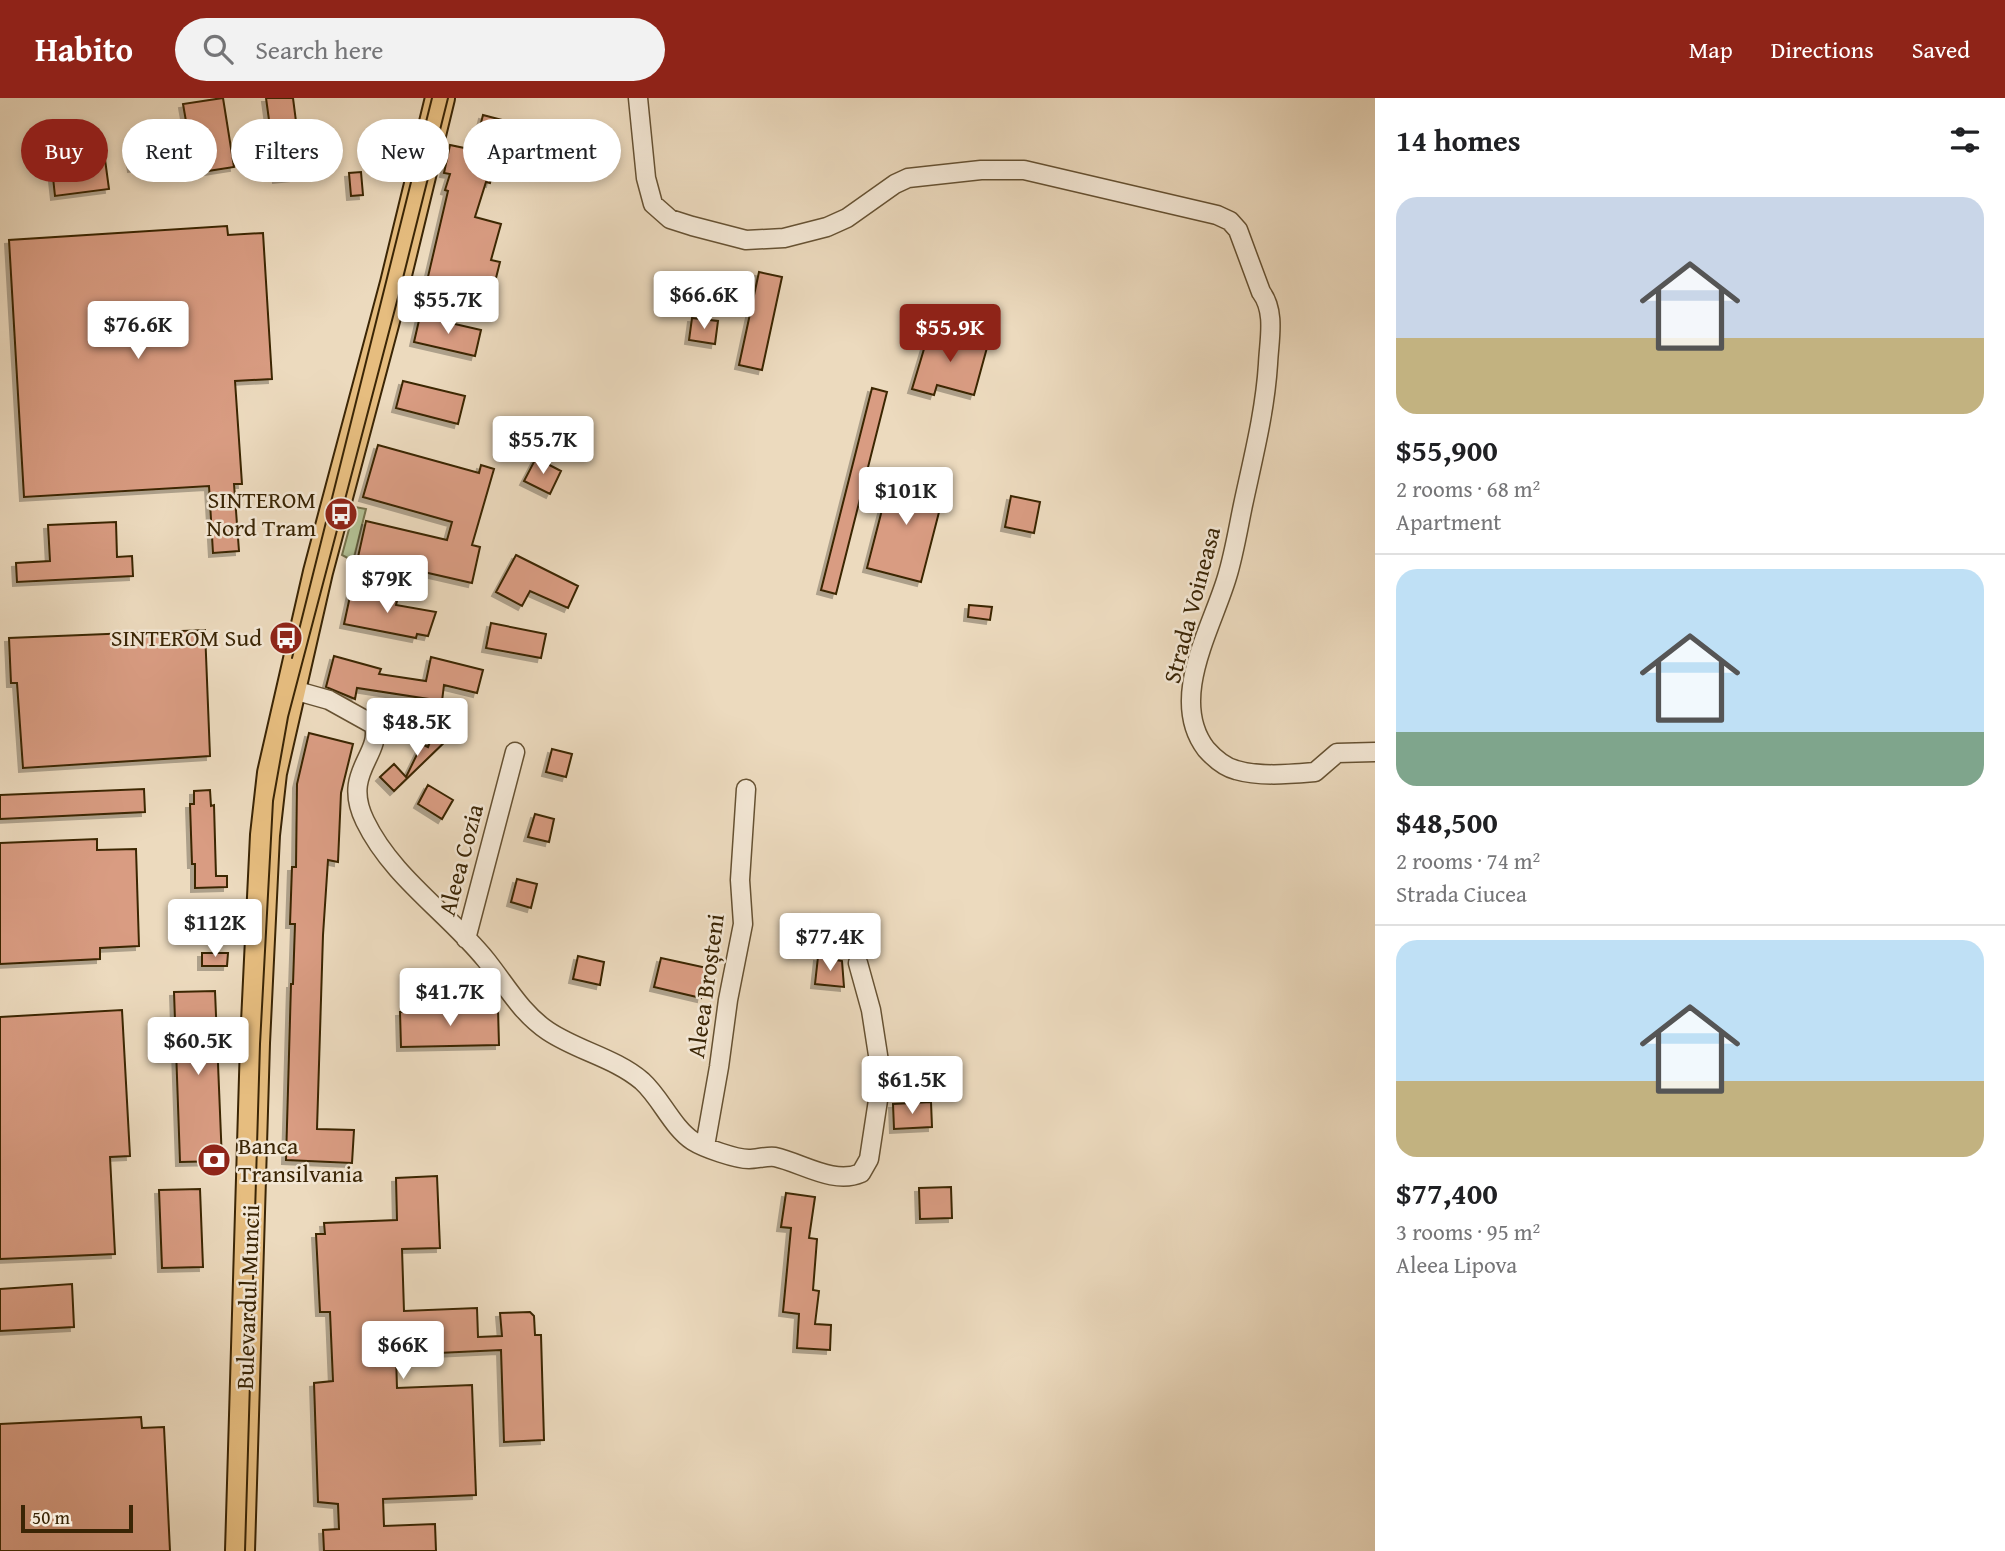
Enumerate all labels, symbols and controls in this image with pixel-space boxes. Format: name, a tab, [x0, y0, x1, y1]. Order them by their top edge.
search box	[175, 18, 665, 81]
text: Habito	[35, 25, 133, 73]
icon: search	[199, 30, 237, 68]
text: Search here	[255, 30, 383, 69]
text: Map	[1689, 32, 1733, 67]
text: Directions	[1771, 32, 1874, 67]
text: Saved	[1912, 32, 1970, 67]
text: 14 homes	[1396, 118, 1521, 162]
chip: Buy	[21, 119, 108, 182]
chip: Rent	[122, 119, 217, 182]
chip: Filters	[231, 119, 343, 182]
chip: New	[357, 119, 449, 182]
chip: Apartment	[463, 119, 621, 182]
icon: filters	[1946, 121, 1984, 159]
icon: home	[1627, 243, 1753, 369]
pin: $66.6K	[647, 272, 761, 331]
pin: $55.7K	[391, 276, 505, 336]
text: $66.6K	[670, 277, 738, 310]
text: $55.7K	[414, 282, 482, 315]
pin: $76.6K	[81, 302, 195, 361]
pin: $55.9K	[893, 304, 1007, 364]
text: $76.6K	[104, 307, 172, 340]
text: $55.9K	[916, 310, 984, 343]
pin: $55.7K	[486, 416, 600, 476]
text: $55.7K	[509, 422, 577, 455]
text: $55,900	[1396, 428, 1498, 472]
pin: $101K	[857, 468, 955, 527]
text: 2 rooms · 68 m²	[1396, 472, 1540, 505]
text: $101K	[875, 473, 937, 506]
place label: SINTEROM Nord Tram	[206, 482, 316, 545]
bus stop icon: SINTEROM Nord Tram	[322, 495, 360, 533]
text: Apartment	[1396, 505, 1501, 538]
street label: Strada Voineasa	[1154, 522, 1229, 687]
pin: $79K	[346, 556, 428, 615]
text: $79K	[362, 561, 412, 594]
icon: home	[1627, 615, 1753, 741]
bus stop icon: SINTEROM Sud	[267, 619, 305, 657]
place label: SINTEROM Sud	[111, 620, 262, 655]
pin: $48.5K	[360, 698, 474, 758]
text: $48.5K	[383, 704, 451, 737]
street label: Aleea Cozia	[429, 800, 492, 920]
text: $48,500	[1396, 800, 1498, 844]
text: 2 rooms · 74 m²	[1396, 844, 1540, 877]
text: Strada Ciucea	[1396, 877, 1527, 910]
pin: $112K	[166, 900, 264, 959]
text: $112K	[184, 905, 246, 938]
street label: Aleea Broșteni	[678, 911, 733, 1060]
pin: $77.4K	[773, 914, 887, 973]
text: $77.4K	[796, 919, 864, 952]
pin: $41.7K	[393, 968, 507, 1028]
text: $41.7K	[416, 974, 484, 1007]
icon: home	[1627, 986, 1753, 1112]
pin: $60.5K	[141, 1018, 255, 1077]
text: $60.5K	[164, 1023, 232, 1056]
pin: $61.5K	[855, 1056, 969, 1116]
text: $61.5K	[878, 1062, 946, 1095]
place label: Banca Transilvania	[238, 1128, 364, 1191]
bank icon: Banca Transilvania	[195, 1141, 233, 1179]
text: $77,400	[1396, 1171, 1498, 1215]
street label: Bulevardul Muncii	[227, 1204, 268, 1390]
text: 3 rooms · 95 m²	[1396, 1215, 1540, 1248]
text: Aleea Lipova	[1396, 1248, 1517, 1281]
pin: $66K	[362, 1322, 444, 1381]
text: $66K	[378, 1327, 428, 1360]
scale bar	[21, 1502, 133, 1534]
text: 50 m	[32, 1503, 70, 1531]

